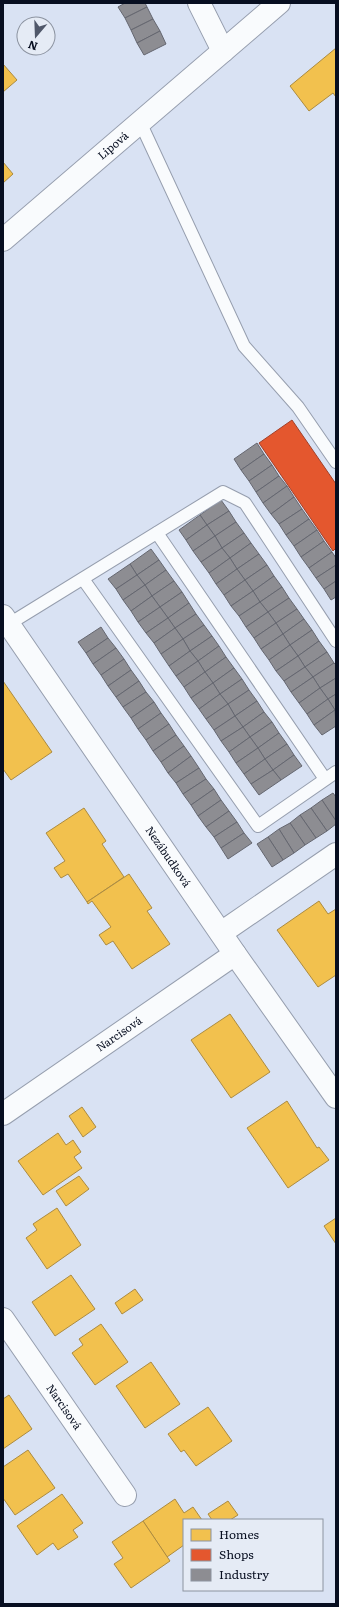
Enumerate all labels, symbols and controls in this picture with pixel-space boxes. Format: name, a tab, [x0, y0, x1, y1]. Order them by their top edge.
north arrow	[16, 16, 56, 56]
text: N	[25, 37, 39, 55]
street label: Lipová	[93, 127, 131, 163]
street label: Nezábudková	[142, 822, 196, 890]
street label: Narcisová	[92, 1012, 145, 1055]
street label: Narcisová	[43, 1380, 86, 1432]
legend	[183, 1519, 323, 1591]
text: Homes	[219, 1525, 259, 1543]
text: Shops	[219, 1545, 254, 1563]
text: Industry	[219, 1565, 269, 1583]

